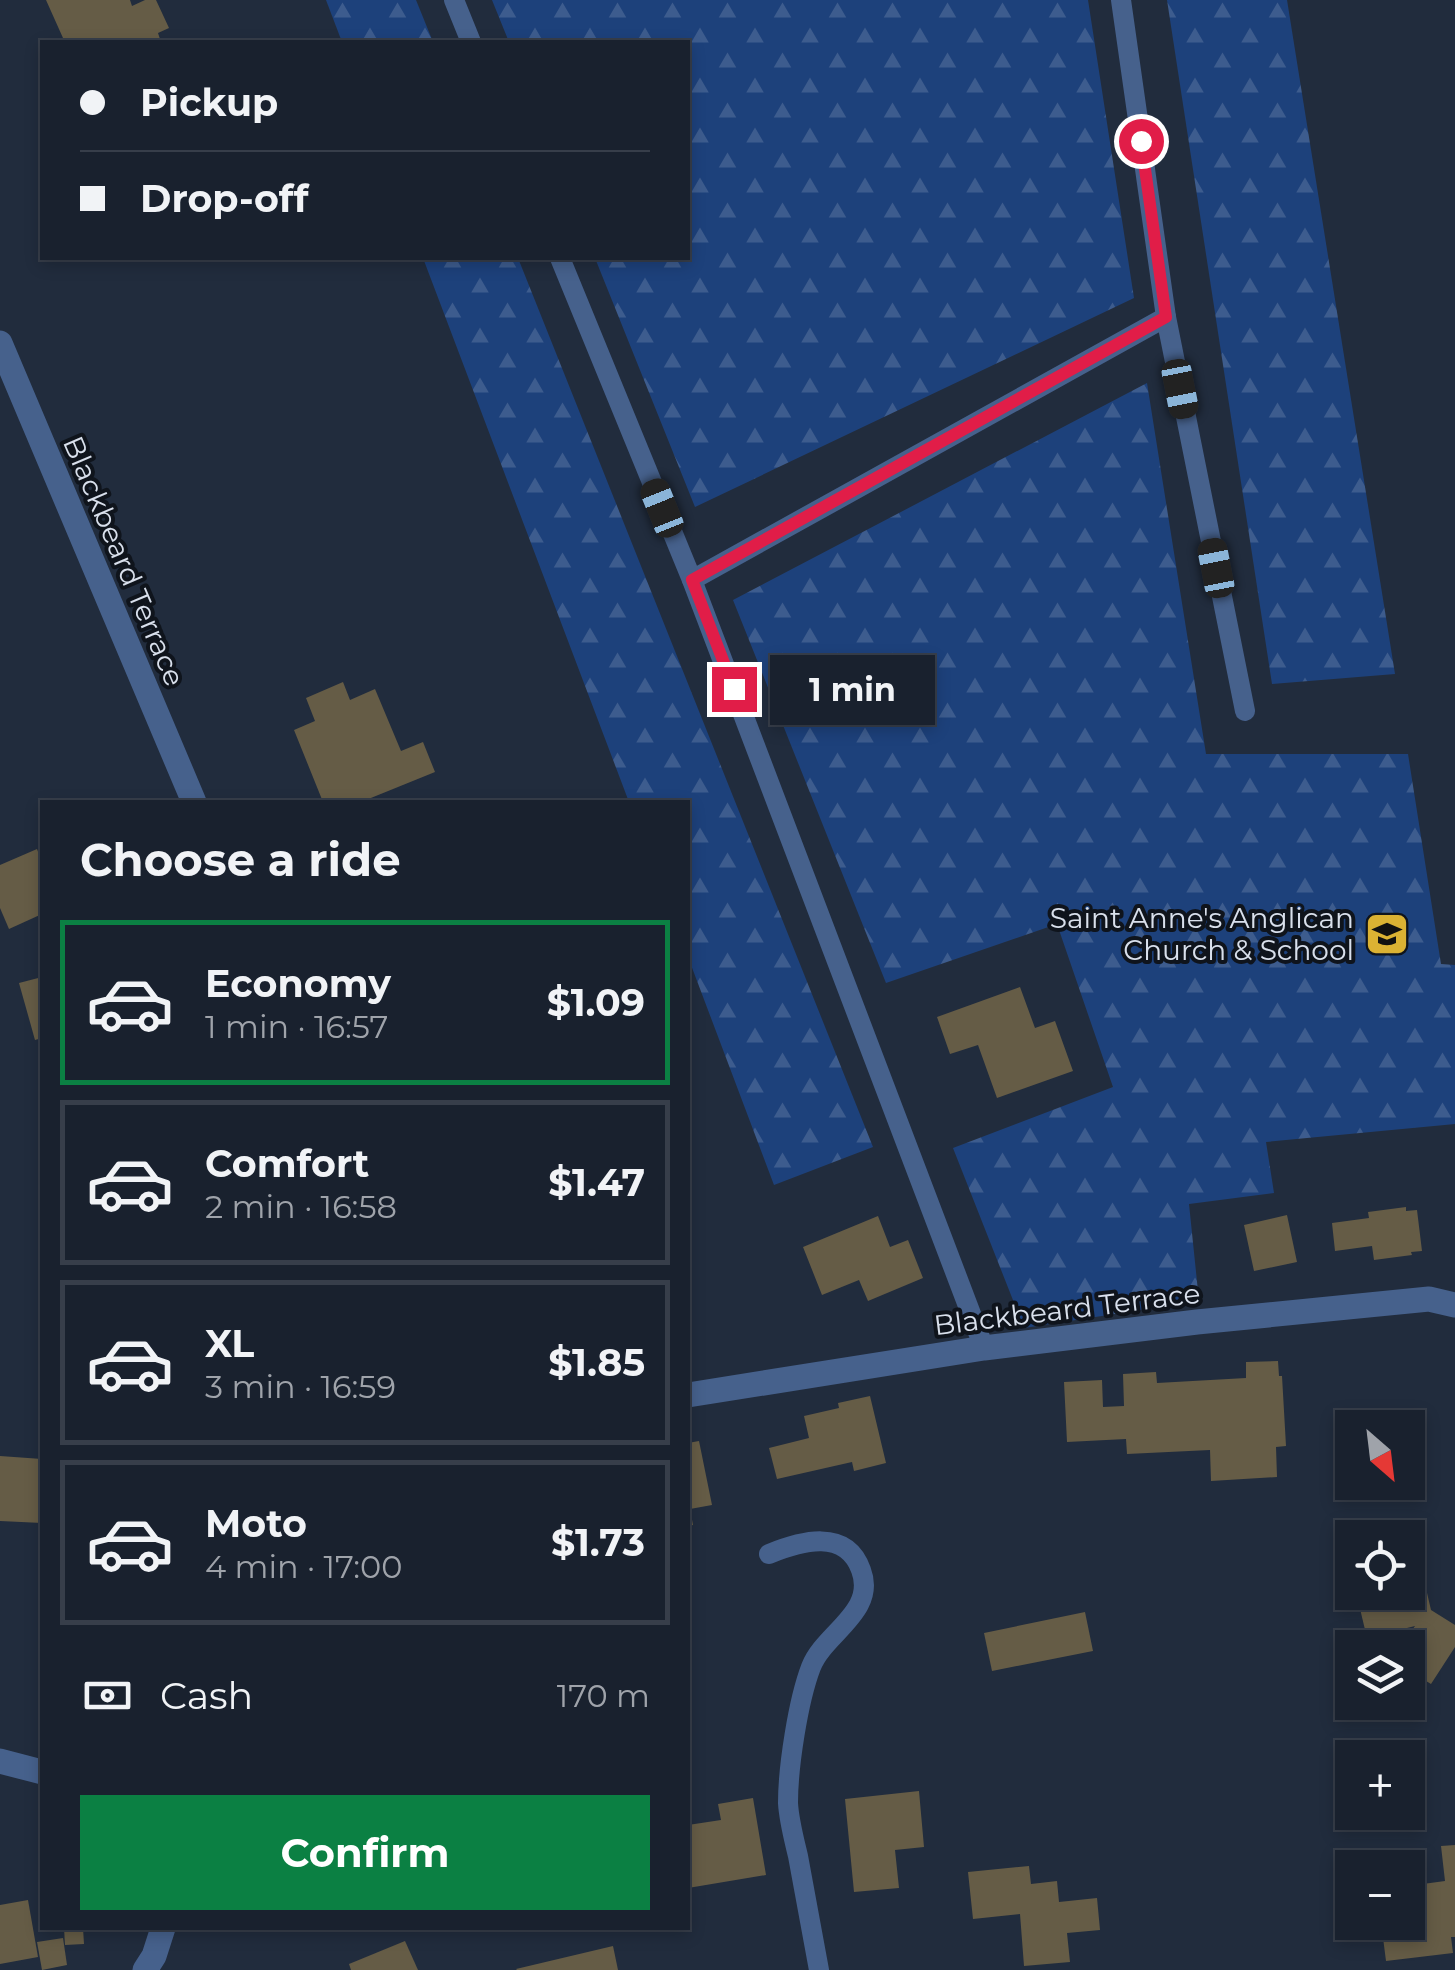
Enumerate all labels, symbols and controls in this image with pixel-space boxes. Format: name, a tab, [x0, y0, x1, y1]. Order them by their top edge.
text: Pickup	[140, 79, 278, 126]
route start	[1119, 119, 1164, 164]
text: Drop-off	[140, 175, 309, 222]
car	[1160, 357, 1200, 421]
street label: Blackbeard Terrace	[56, 431, 192, 691]
car	[637, 475, 687, 541]
car	[1196, 536, 1236, 600]
callout: 1 min	[769, 654, 934, 724]
route end	[712, 667, 757, 712]
text: 1 min	[809, 670, 896, 709]
text: Choose a ride	[80, 832, 401, 887]
place label: Saint Anne's Anglican Church & School	[1050, 901, 1354, 967]
school or university icon: Saint Anne's Anglican Church & School	[1364, 911, 1410, 957]
icon: car	[85, 958, 175, 1048]
text: Economy	[205, 960, 391, 1007]
text: $1.09	[547, 979, 645, 1026]
text: 1 min · 16:57	[205, 1007, 388, 1046]
icon: car	[85, 1138, 175, 1228]
text: Comfort	[205, 1140, 369, 1187]
text: $1.47	[548, 1159, 645, 1206]
text: 2 min · 16:58	[205, 1187, 397, 1226]
street label: Blackbeard Terrace	[932, 1276, 1202, 1342]
icon: car	[85, 1318, 175, 1408]
text: XL	[205, 1320, 254, 1367]
text: $1.85	[548, 1339, 645, 1386]
text: 3 min · 16:59	[205, 1367, 396, 1406]
north arrow	[1335, 1410, 1425, 1500]
map controls	[1335, 1410, 1425, 1940]
icon: car	[85, 1498, 175, 1588]
text: Moto	[205, 1500, 307, 1547]
text: $1.73	[551, 1519, 645, 1566]
button: locate	[1335, 1520, 1425, 1610]
text: 4 min · 17:00	[205, 1547, 402, 1586]
button: layers	[1335, 1630, 1425, 1720]
icon: cash	[80, 1668, 135, 1723]
text: Cash	[160, 1672, 253, 1719]
text: 170 m	[557, 1676, 650, 1715]
button: +	[1335, 1740, 1425, 1830]
button: Confirm	[80, 1795, 650, 1910]
button: −	[1335, 1850, 1425, 1940]

